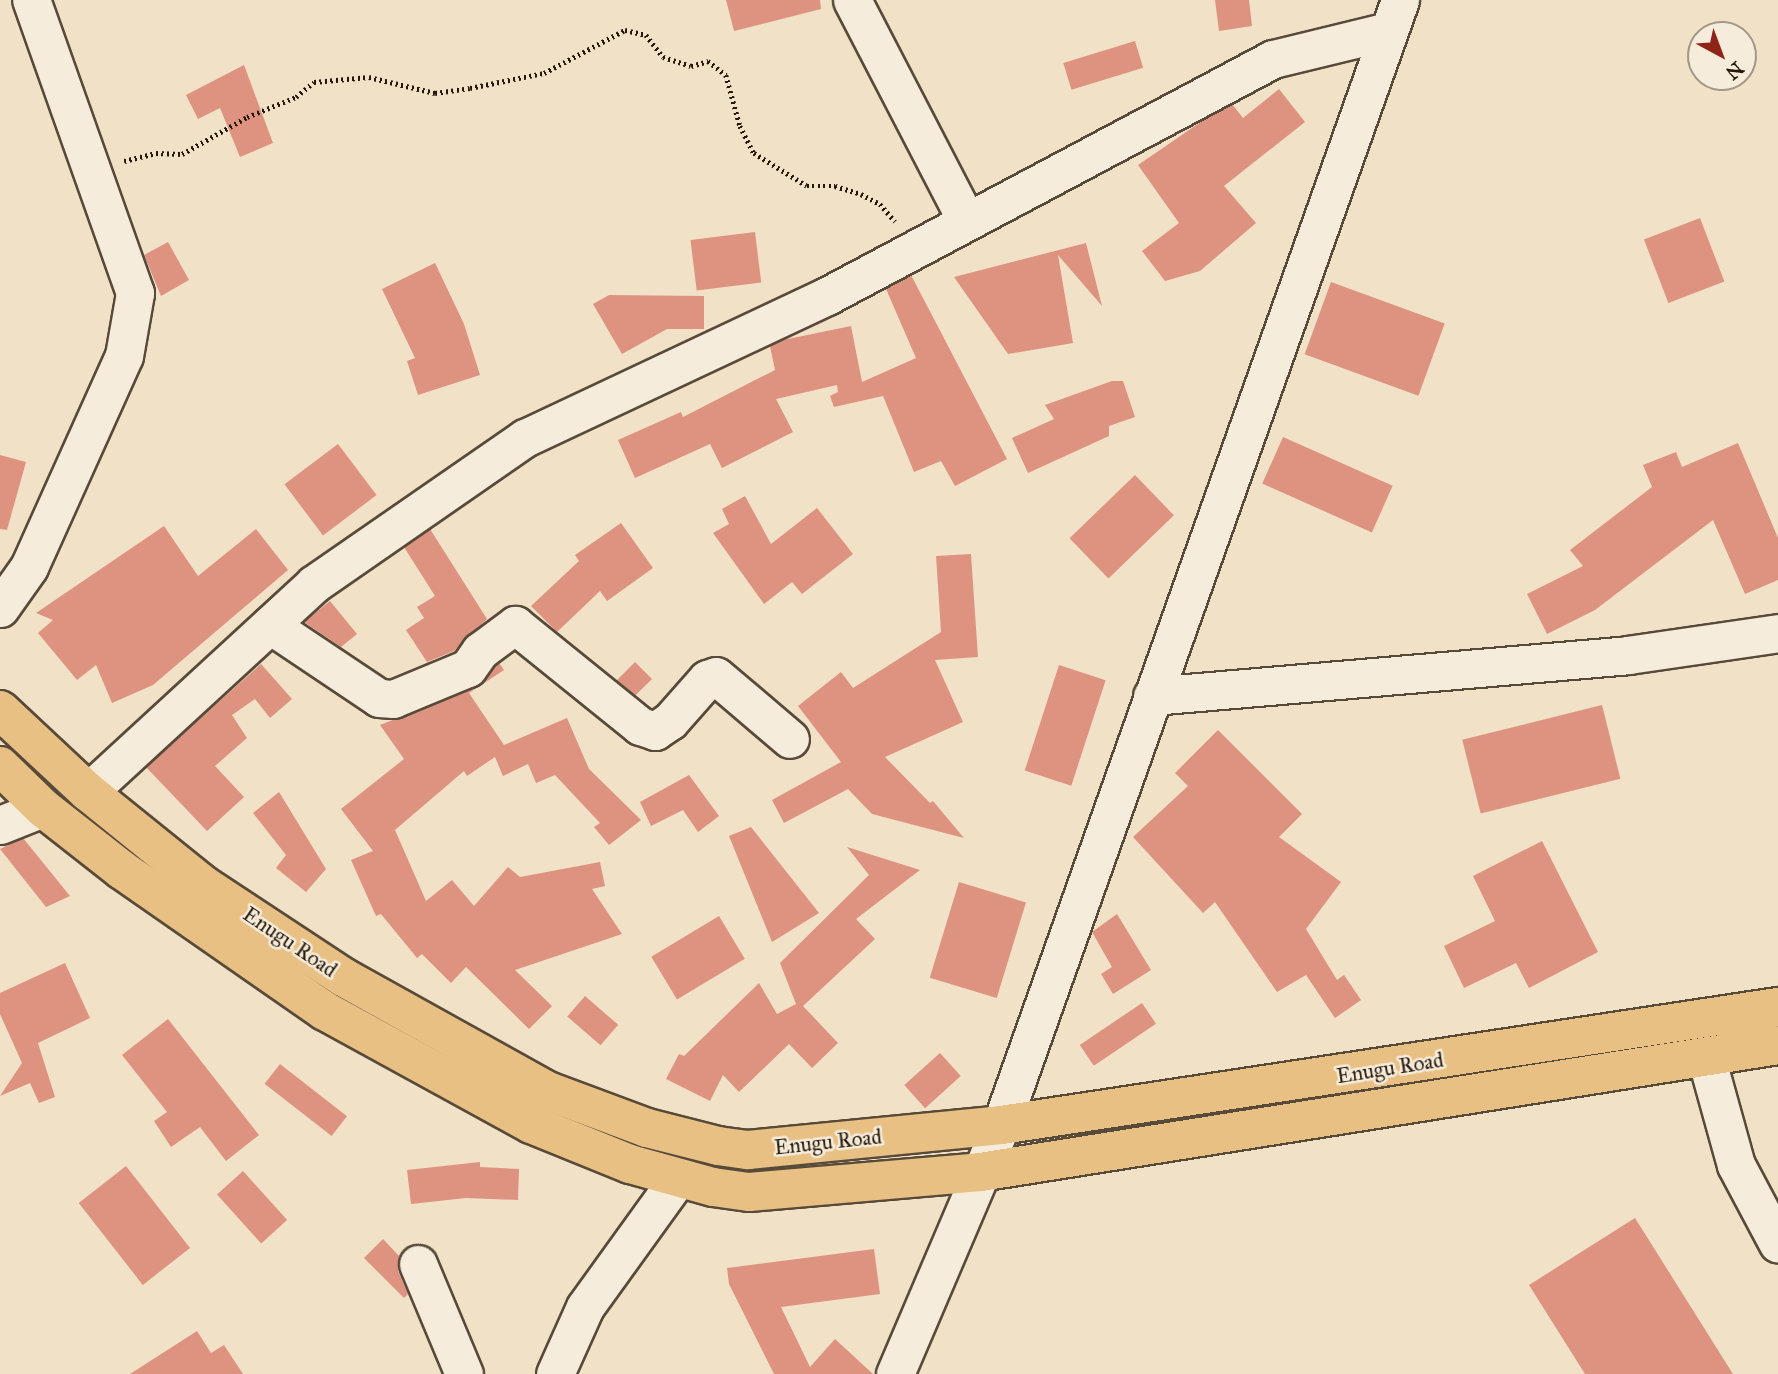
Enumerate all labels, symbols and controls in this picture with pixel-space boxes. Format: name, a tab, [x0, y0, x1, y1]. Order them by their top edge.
north arrow	[1687, 21, 1757, 91]
text: N	[1721, 57, 1748, 85]
street label: Enugu Road	[238, 901, 342, 983]
street label: Enugu Road	[1335, 1047, 1445, 1089]
street label: Enugu Road	[773, 1124, 883, 1160]

